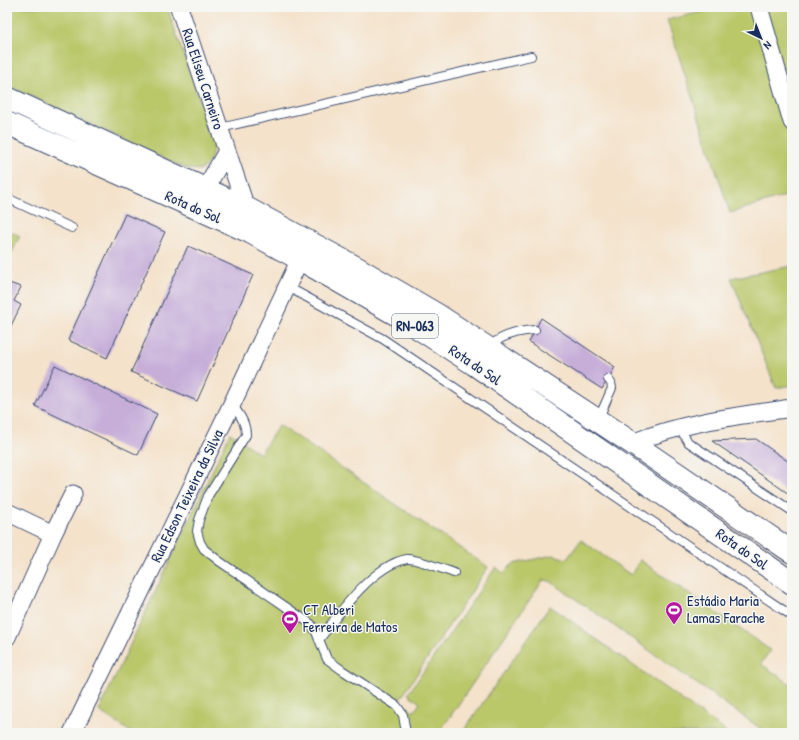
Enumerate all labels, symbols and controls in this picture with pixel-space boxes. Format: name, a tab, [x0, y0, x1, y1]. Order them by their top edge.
north arrow	[741, 18, 781, 58]
street label: Rua Eliseu Carneiro	[177, 26, 230, 132]
text: N	[761, 38, 775, 53]
street label: Rota do Sol	[162, 185, 225, 228]
road number: RN-063	[392, 314, 438, 338]
street label: Rota do Sol	[445, 339, 506, 390]
street label: Rua Edson Teixeira da Silva	[145, 426, 228, 566]
street label: Rota do Sol	[712, 523, 773, 574]
place label: Estádio Maria Lamas Farache	[687, 590, 765, 628]
place label: CT Alberi Ferreira de Matos	[302, 599, 398, 637]
sports icon: Estádio Maria Lamas Farache	[664, 600, 684, 625]
sports icon: CT Alberi Ferreira de Matos	[280, 609, 300, 634]

